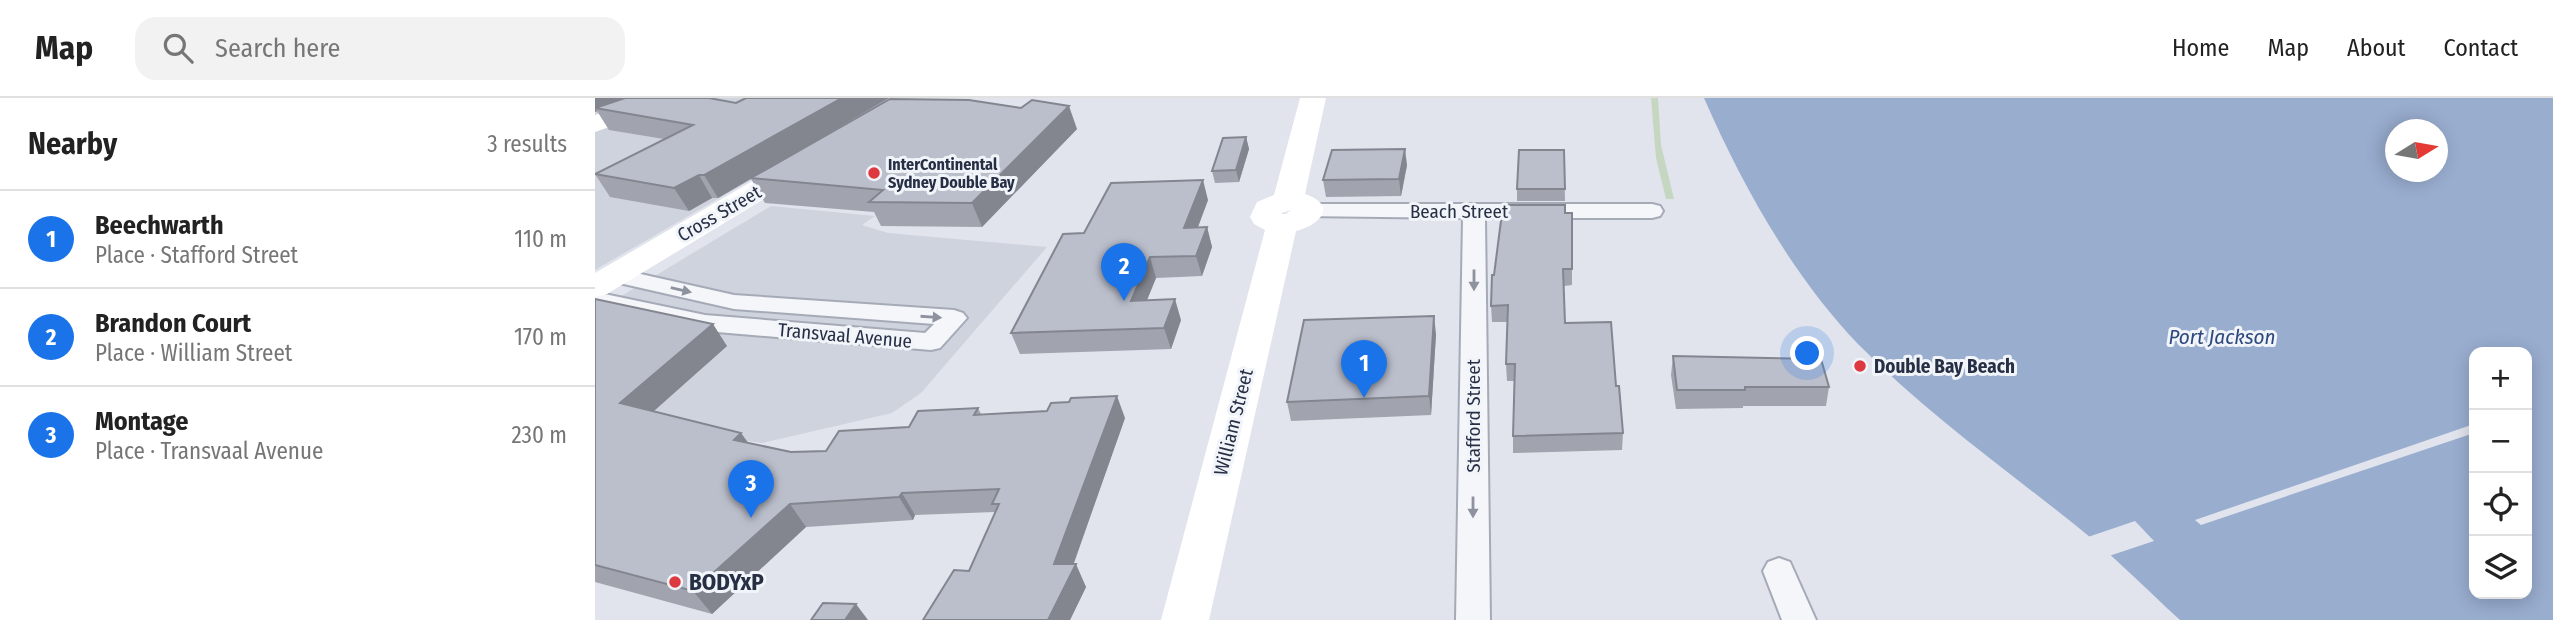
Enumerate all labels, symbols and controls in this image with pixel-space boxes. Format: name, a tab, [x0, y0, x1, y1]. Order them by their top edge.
search box	[135, 17, 625, 80]
text: Map	[35, 28, 93, 68]
icon: search	[159, 29, 197, 67]
text: Search here	[215, 33, 340, 64]
text: Home	[2172, 34, 2229, 62]
text: Map	[2267, 34, 2309, 62]
text: About	[2347, 34, 2405, 62]
text: Contact	[2443, 34, 2518, 62]
north arrow	[2385, 119, 2448, 182]
text: Nearby	[28, 126, 117, 162]
text: 3 results	[487, 130, 567, 158]
place label: InterContinental Sydney Double Bay	[888, 155, 1015, 192]
marker: InterContinental Sydney Double Bay	[866, 165, 882, 181]
street label: Cross Street	[673, 180, 766, 247]
street label: Beach Street	[1410, 200, 1509, 223]
text: Beechwarth	[95, 210, 224, 241]
text: 1	[46, 225, 56, 253]
text: 110 m	[514, 225, 567, 253]
text: Place · Stafford Street	[95, 241, 298, 269]
pin: 2	[1101, 243, 1147, 301]
one-way arrow	[1468, 269, 1479, 291]
one-way arrow	[670, 285, 692, 296]
text: Brandon Court	[95, 308, 251, 339]
one-way arrow	[920, 311, 942, 322]
street label: Transvaal Avenue	[777, 318, 913, 353]
text: 2	[46, 323, 56, 351]
text: 170 m	[514, 323, 567, 351]
water label: Port Jackson	[2169, 324, 2276, 350]
your location	[1790, 336, 1824, 370]
text: Place · William Street	[95, 339, 292, 367]
pin: 1	[1341, 340, 1387, 398]
map controls	[2469, 347, 2532, 599]
button: +	[2469, 347, 2532, 410]
place label: Double Bay Beach	[1874, 355, 2015, 378]
street label: Stafford Street	[1462, 358, 1485, 473]
marker: Double Bay Beach	[1852, 358, 1868, 374]
street label: William Street	[1209, 366, 1258, 478]
text: Montage	[95, 406, 188, 437]
button: −	[2469, 410, 2532, 473]
text: 3	[46, 421, 56, 449]
text: 230 m	[511, 421, 567, 449]
text: Place · Transvaal Avenue	[95, 437, 323, 465]
pin: 3	[728, 460, 774, 518]
button: locate	[2469, 473, 2532, 536]
one-way arrow	[1467, 496, 1479, 518]
button: layers	[2469, 536, 2532, 599]
place label: BODYxP	[689, 568, 764, 596]
marker: BODYxP	[667, 574, 683, 590]

